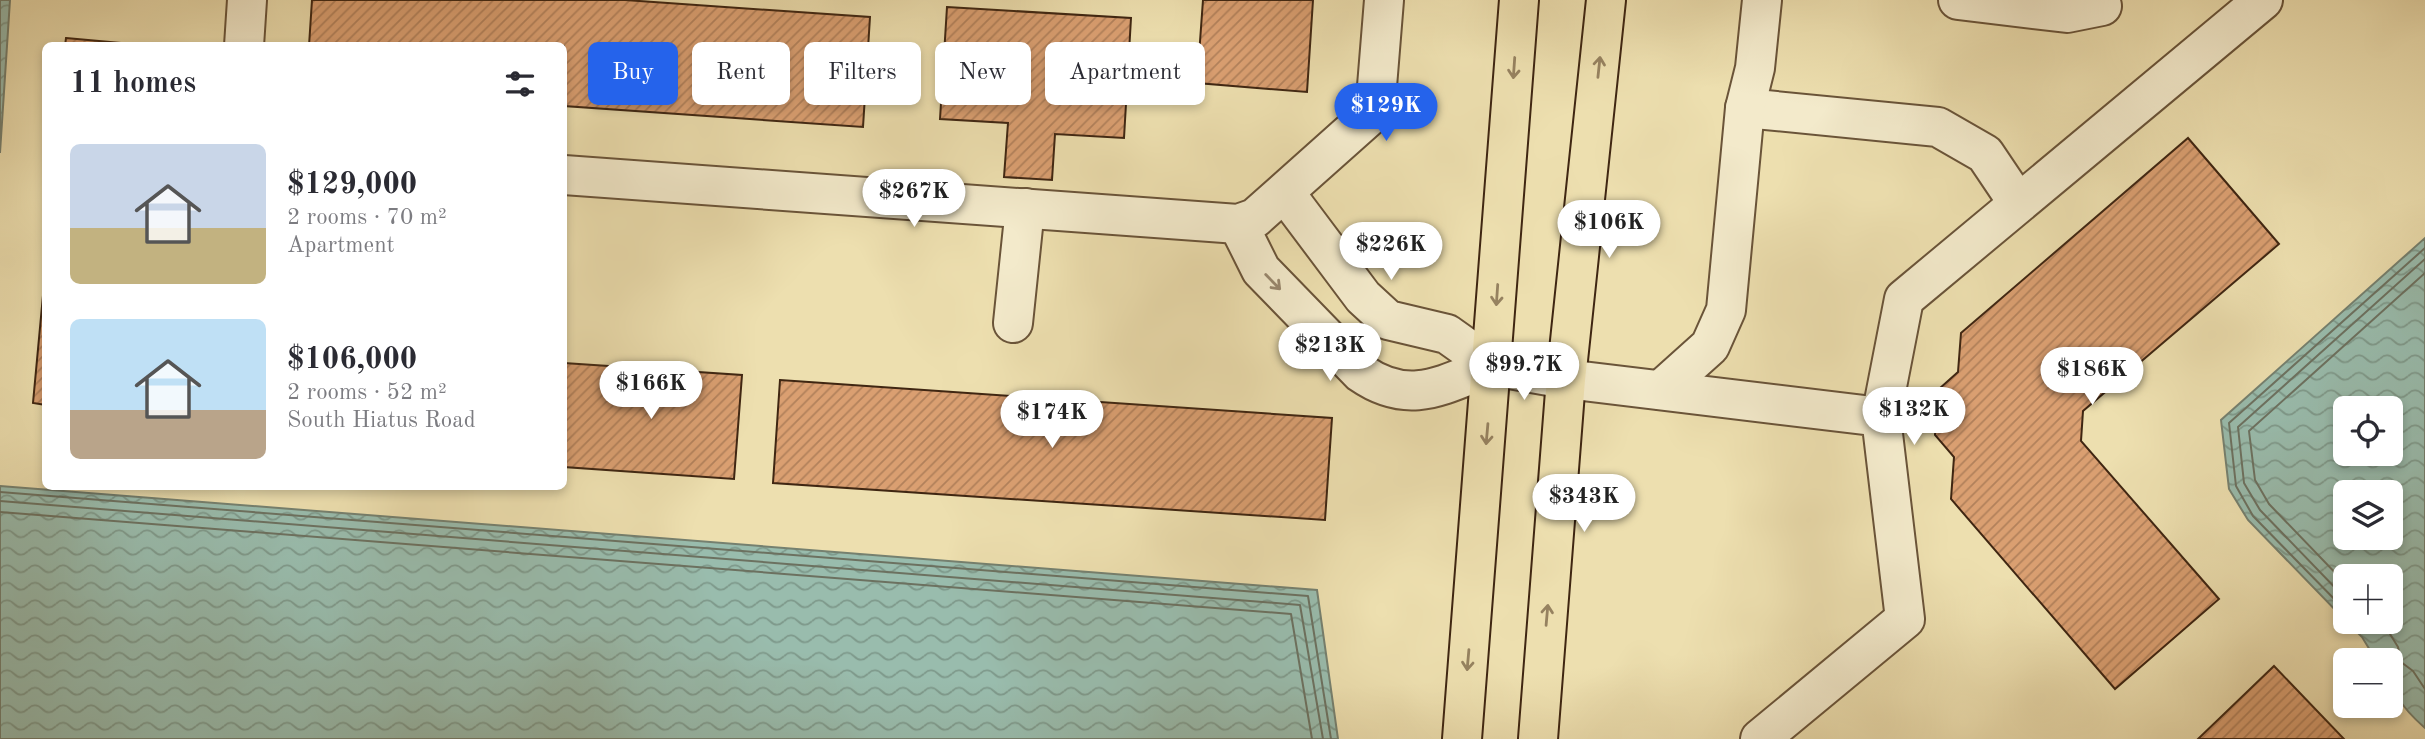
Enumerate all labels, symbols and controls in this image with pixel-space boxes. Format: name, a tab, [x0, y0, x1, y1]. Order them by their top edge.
chip: Buy	[588, 42, 678, 105]
chip: Rent	[692, 42, 790, 105]
chip: Filters	[804, 42, 921, 105]
chip: New	[935, 42, 1031, 105]
chip: Apartment	[1045, 42, 1205, 105]
one-way arrow	[1507, 56, 1520, 79]
one-way arrow	[1593, 56, 1606, 79]
icon: filters	[501, 65, 539, 103]
text: 11 homes	[70, 69, 196, 99]
pin: $129K	[1337, 83, 1435, 143]
text: $129K	[1350, 94, 1422, 117]
text: $129,000	[287, 170, 417, 200]
pin: $267K	[865, 170, 963, 229]
icon: home	[126, 172, 210, 256]
text: $267K	[878, 180, 950, 203]
pin: $106K	[1560, 201, 1658, 260]
text: 2 rooms · 70 m²	[287, 206, 447, 229]
text: $106K	[1573, 211, 1645, 234]
pin: $226K	[1342, 222, 1440, 282]
text: $226K	[1355, 233, 1427, 256]
text: Apartment	[287, 234, 395, 257]
one-way arrow	[1264, 273, 1281, 290]
one-way arrow	[1491, 283, 1504, 306]
pin: $213K	[1281, 324, 1379, 383]
text: $213K	[1294, 334, 1366, 357]
pin: $99.7K	[1467, 342, 1581, 402]
text: $106,000	[287, 345, 417, 375]
icon: home	[126, 347, 210, 431]
pin: $186K	[2043, 348, 2141, 407]
text: $99.7K	[1485, 353, 1563, 376]
text: $186K	[2056, 358, 2128, 381]
pin: $166K	[602, 362, 700, 421]
text: $166K	[615, 372, 687, 395]
text: 2 rooms · 52 m²	[287, 381, 447, 404]
pin: $132K	[1865, 388, 1963, 447]
pin: $174K	[1003, 391, 1101, 450]
map controls	[2333, 396, 2403, 718]
button: locate	[2333, 396, 2403, 466]
text: $132K	[1878, 398, 1950, 421]
text: $174K	[1016, 401, 1088, 424]
text: South Hiatus Road	[287, 409, 476, 432]
one-way arrow	[1480, 422, 1493, 444]
pin: $343K	[1535, 475, 1633, 534]
button: layers	[2333, 480, 2403, 550]
text: $343K	[1548, 485, 1620, 508]
button: +	[2333, 564, 2403, 634]
one-way arrow	[1541, 604, 1554, 627]
button: −	[2333, 648, 2403, 718]
one-way arrow	[1461, 649, 1474, 671]

